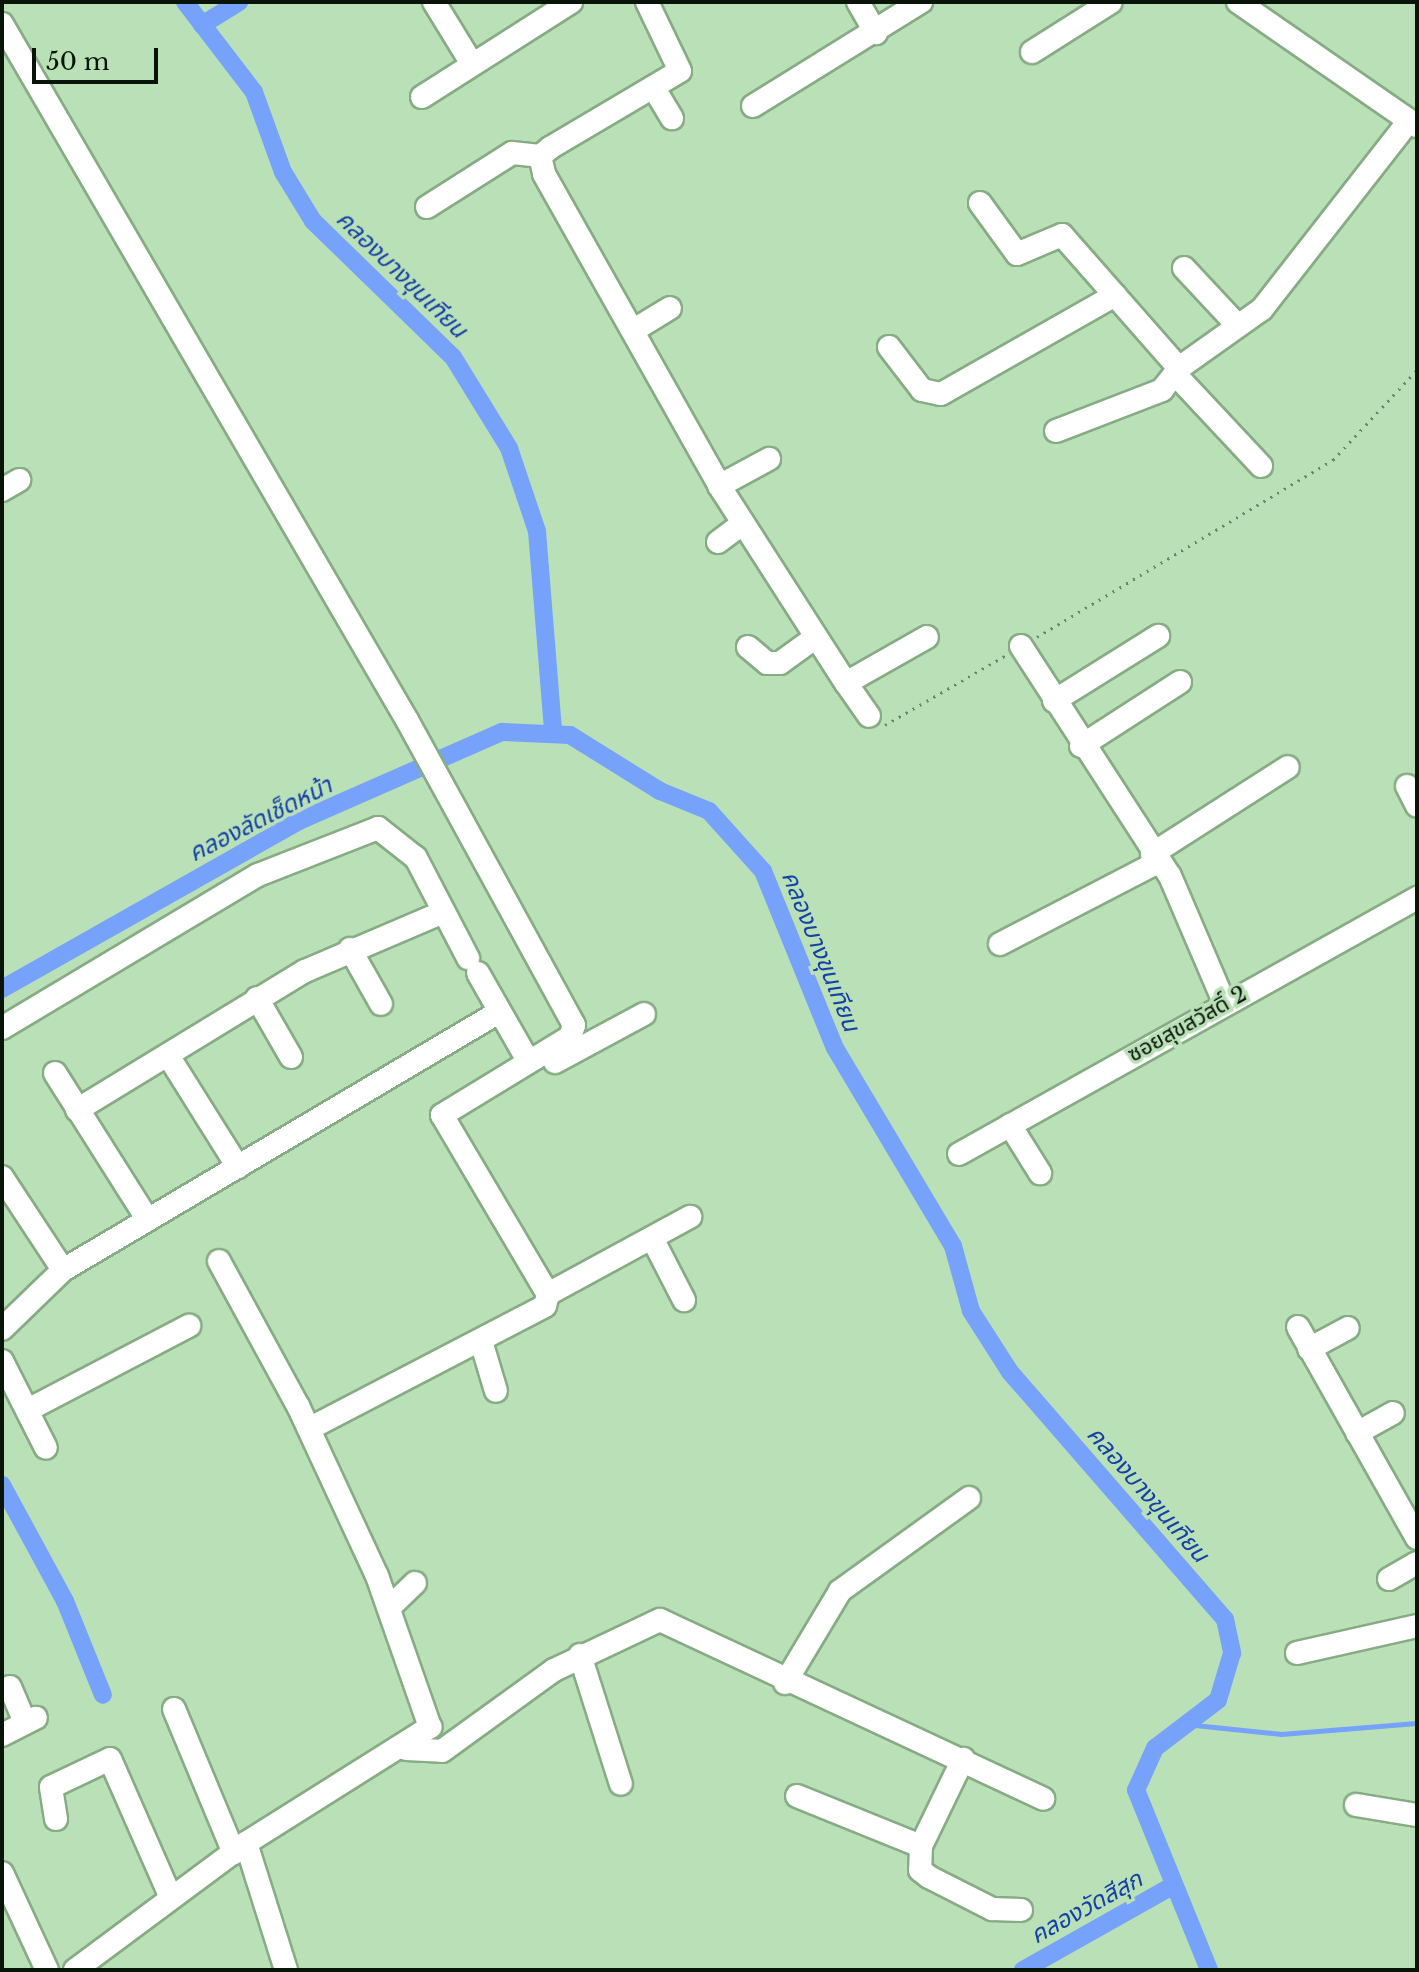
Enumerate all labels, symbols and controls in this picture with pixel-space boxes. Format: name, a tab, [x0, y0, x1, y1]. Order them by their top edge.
scale bar	[36, 32, 162, 82]
text: 50 m	[46, 47, 109, 76]
water label: คลองบางขุนเทียน	[331, 204, 473, 344]
water label: คลองลัดเช็ดหน้า	[184, 771, 336, 867]
water label: คลองบางขุนเทียน	[776, 866, 866, 1036]
street label: ซอยสุขสวัสดิ์ 2	[1123, 980, 1251, 1068]
water label: คลองบางขุนเทียน	[1081, 1420, 1215, 1568]
water label: คลองวัดสีสุก	[1025, 1864, 1147, 1950]

